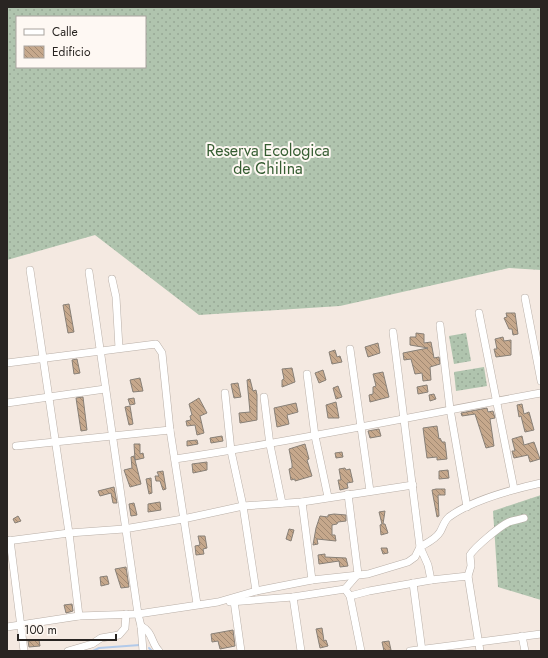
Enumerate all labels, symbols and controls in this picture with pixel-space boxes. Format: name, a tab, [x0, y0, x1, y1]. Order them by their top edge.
legend	[16, 16, 146, 68]
text: Calle	[52, 23, 78, 41]
text: Edificio	[52, 43, 91, 61]
park label: Reserva Ecologica de Chilina	[206, 139, 330, 180]
scale bar	[18, 616, 116, 642]
text: 100 m	[24, 621, 57, 639]

